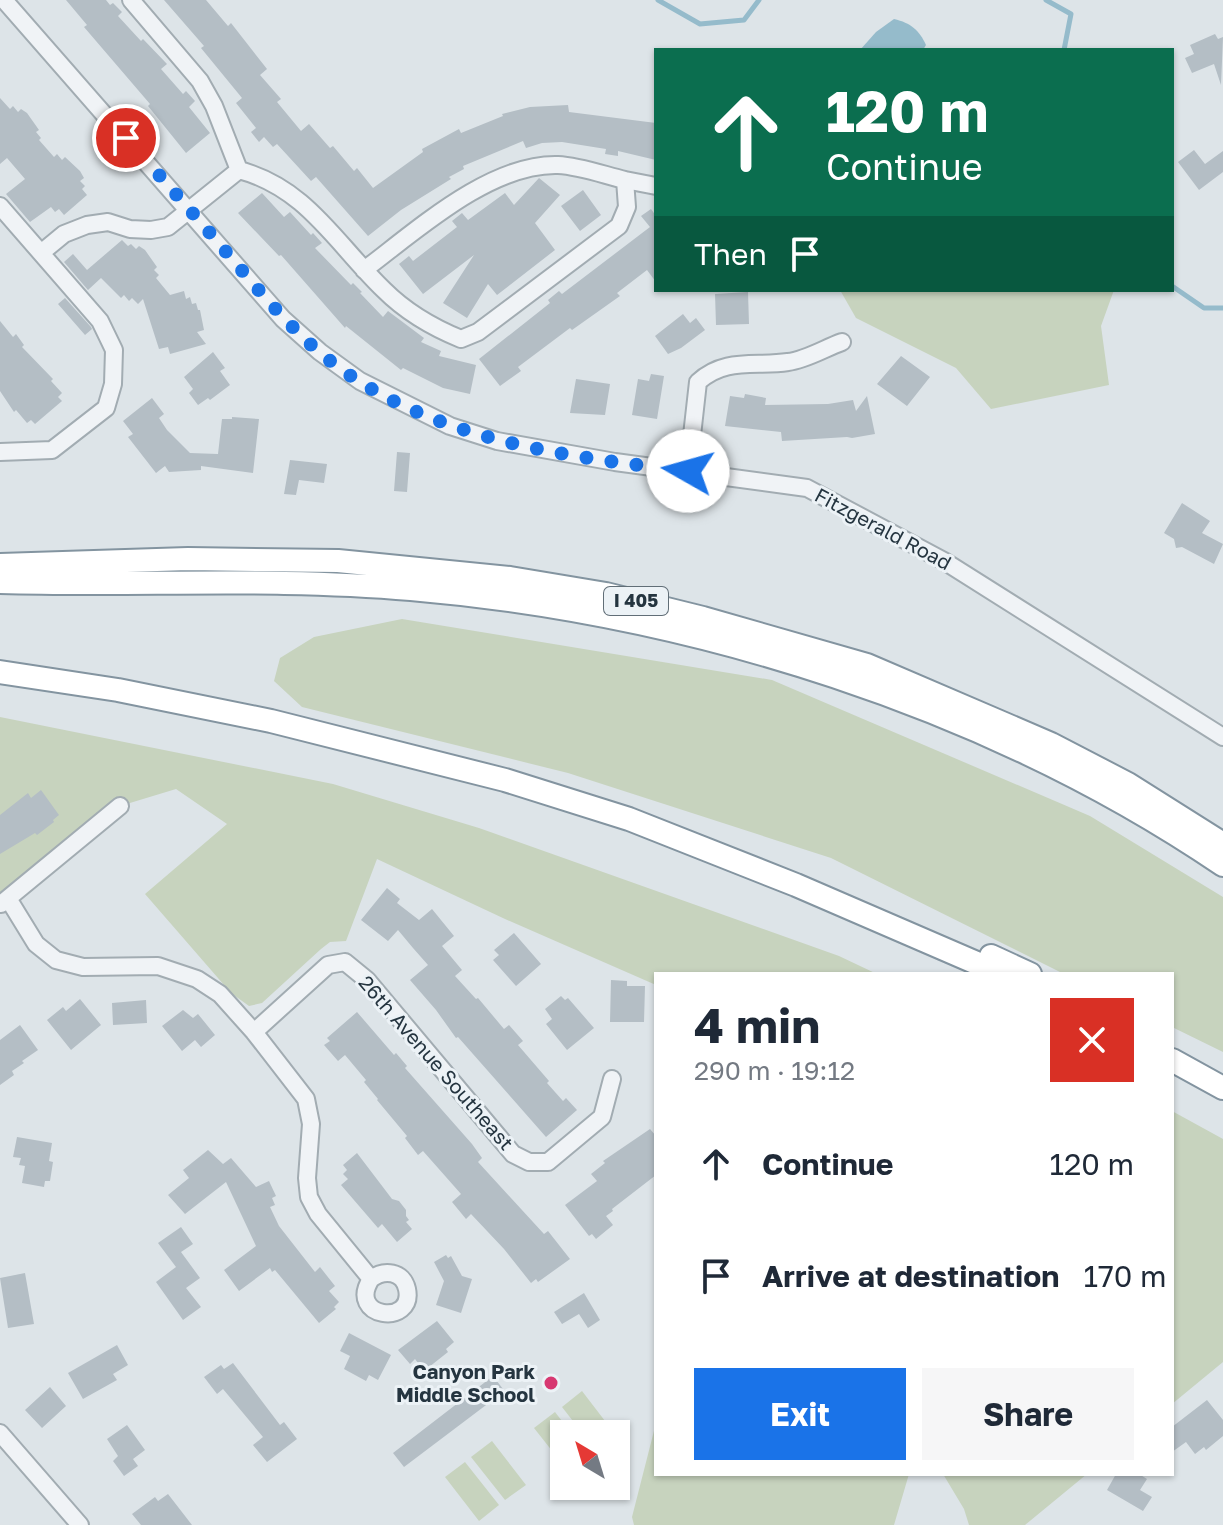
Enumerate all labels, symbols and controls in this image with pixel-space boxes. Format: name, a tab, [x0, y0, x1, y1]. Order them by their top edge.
text: 120 m	[826, 77, 988, 144]
icon: ahead	[694, 80, 798, 184]
pin	[92, 104, 160, 172]
icon: arrive	[104, 116, 148, 160]
text: Continue	[826, 145, 983, 188]
icon: arrive	[783, 232, 827, 276]
text: Then	[694, 236, 767, 272]
position arrow	[646, 429, 730, 513]
street label: Fitzgerald Road	[811, 482, 956, 574]
road number: I 405	[604, 587, 668, 615]
street label: 26th Avenue Southeast	[354, 970, 519, 1154]
text: 4 min	[694, 996, 820, 1054]
button: close	[1050, 998, 1134, 1082]
text: 290 m · 19:12	[694, 1055, 855, 1086]
icon: ahead	[694, 1142, 738, 1186]
text: Continue	[762, 1146, 893, 1182]
text: 120 m	[1049, 1146, 1134, 1182]
icon: arrive	[694, 1254, 738, 1298]
text: Arrive at destination	[762, 1258, 1059, 1294]
text: 170 m	[1083, 1258, 1166, 1294]
place label: Canyon Park Middle School	[396, 1359, 535, 1406]
button: Exit	[694, 1368, 906, 1460]
button: Share	[922, 1368, 1134, 1460]
marker: Canyon Park Middle School	[542, 1374, 560, 1392]
north arrow	[550, 1420, 630, 1500]
map controls	[550, 1420, 630, 1500]

